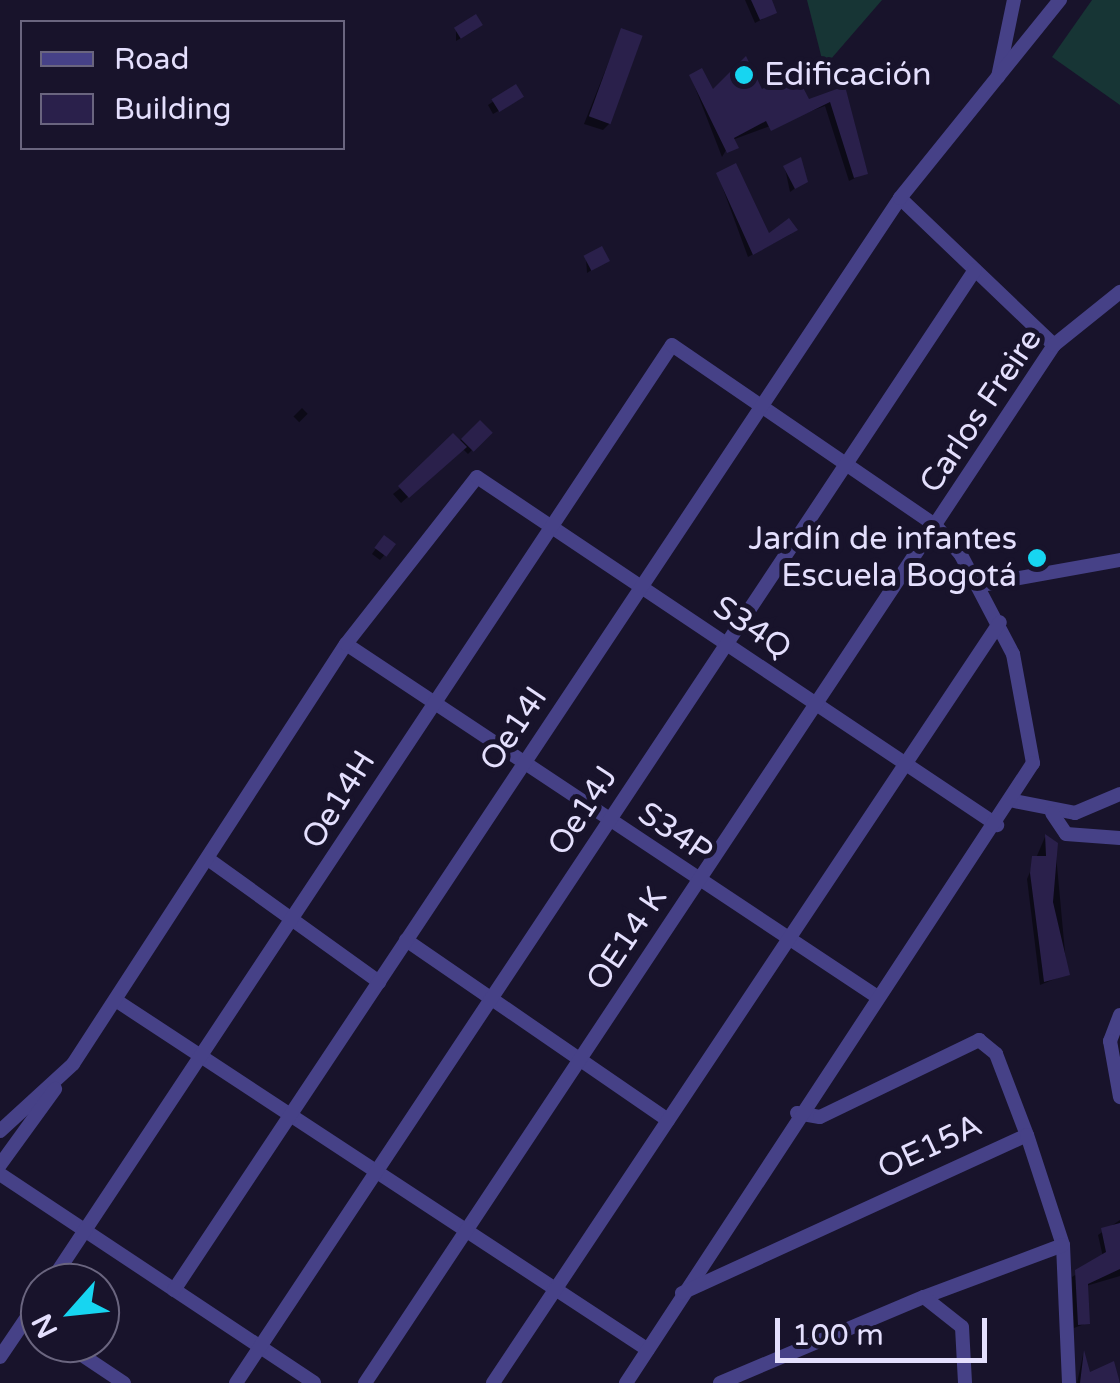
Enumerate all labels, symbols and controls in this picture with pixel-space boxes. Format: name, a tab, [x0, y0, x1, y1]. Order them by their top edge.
legend	[20, 20, 345, 150]
text: Road	[114, 41, 189, 78]
place label: Edificación	[764, 56, 932, 94]
marker: Edificación	[733, 64, 755, 86]
text: Building	[114, 91, 231, 128]
street label: Carlos Freire	[912, 322, 1050, 500]
place label: Jardín de infantes Escuela Bogotá	[748, 521, 1017, 596]
marker: Jardín de infantes Escuela Bogotá	[1026, 547, 1048, 569]
street label: S34Q	[706, 588, 798, 668]
street label: Oe14I	[472, 680, 556, 778]
street label: Oe14H	[294, 744, 384, 856]
street label: Oe14J	[540, 759, 626, 863]
street label: S34P	[631, 794, 719, 872]
street label: OE14 K	[579, 880, 675, 998]
street label: OE15A	[872, 1106, 988, 1188]
north arrow	[20, 1263, 120, 1363]
scale bar	[780, 1298, 992, 1360]
text: N	[25, 1308, 65, 1343]
text: 100 m	[792, 1317, 884, 1354]

